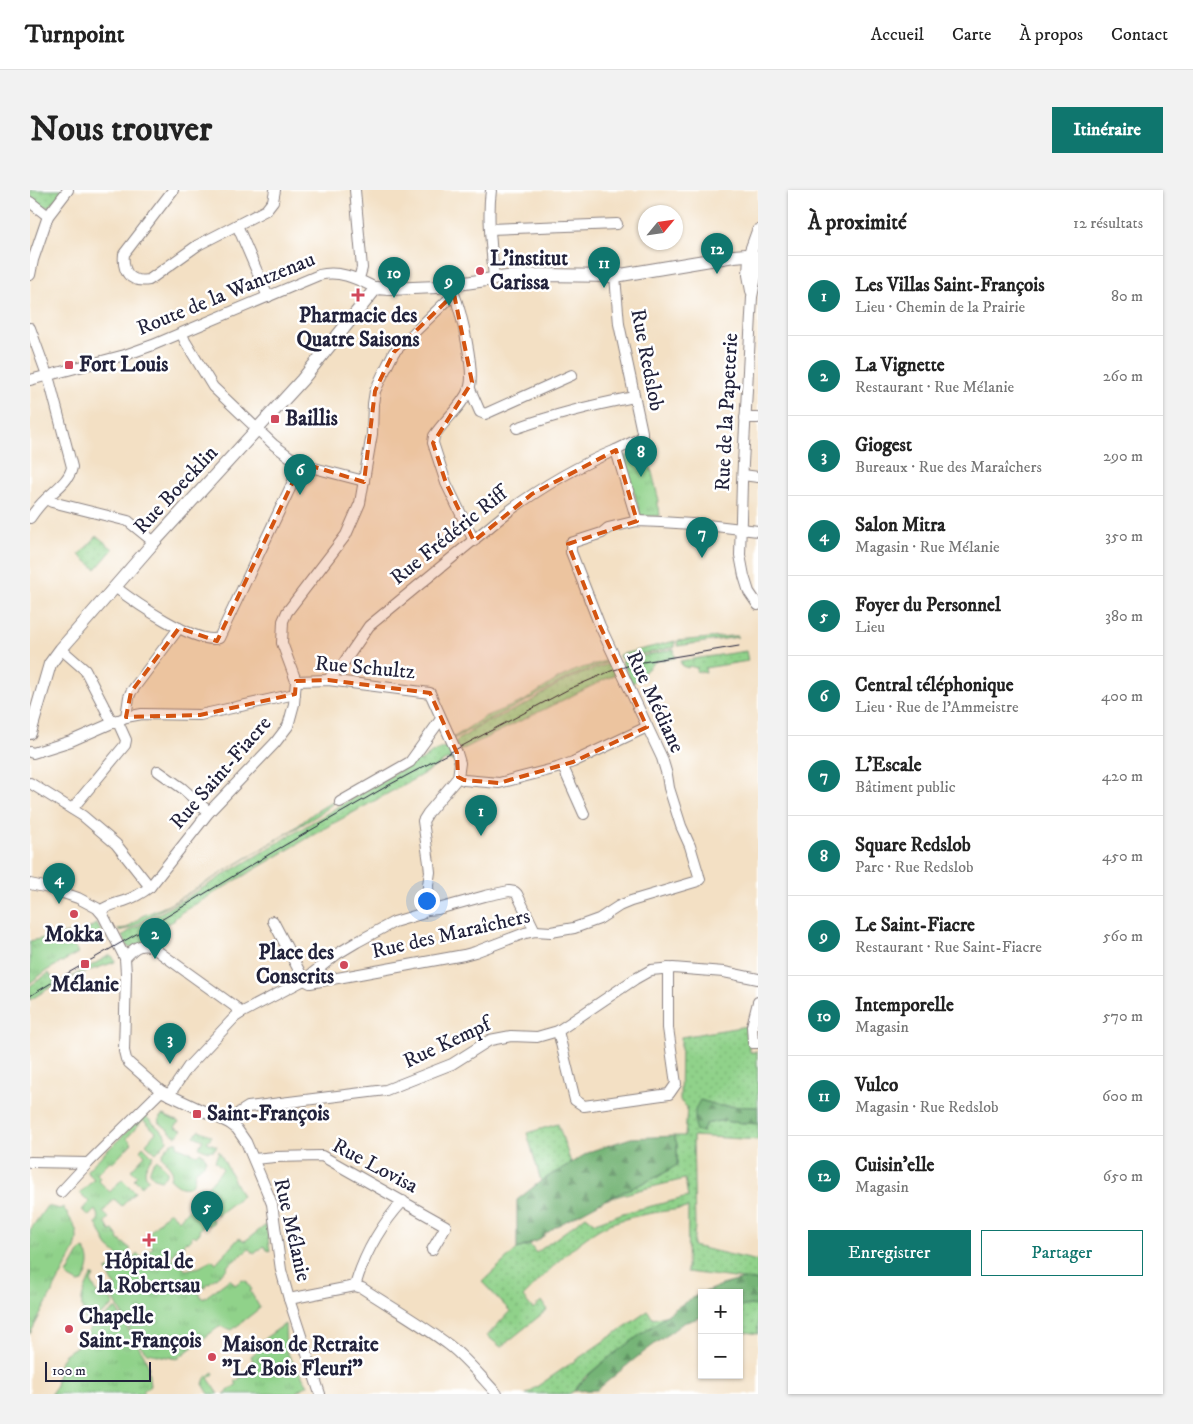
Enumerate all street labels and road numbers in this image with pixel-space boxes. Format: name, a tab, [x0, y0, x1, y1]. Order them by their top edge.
street label: Route de la Wantzenau	[133, 246, 319, 342]
street label: Rue Redslob	[624, 307, 670, 414]
street label: Rue de la Papeterie	[710, 332, 744, 492]
street label: Rue Boecklin	[128, 440, 224, 540]
street label: Rue Frédéric Riff	[385, 479, 515, 591]
street label: Rue Médiane	[620, 647, 690, 757]
street label: Rue Schultz	[314, 651, 416, 685]
street label: Rue Saint-Fiacre	[165, 711, 277, 835]
street label: Rue des Maraîchers	[369, 903, 533, 965]
street label: Rue Kempf	[399, 1010, 498, 1075]
street label: Rue Lovisa	[328, 1133, 422, 1199]
street label: Rue Mélanie	[267, 1176, 317, 1284]

